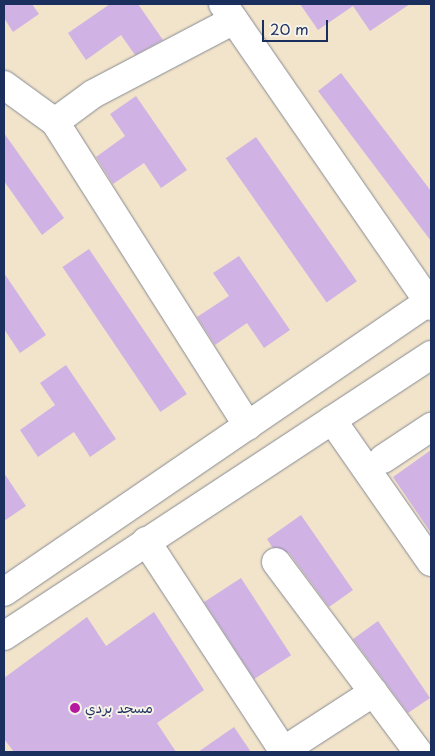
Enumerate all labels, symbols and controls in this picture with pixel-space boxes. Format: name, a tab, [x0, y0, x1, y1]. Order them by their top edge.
scale bar	[265, 10, 331, 42]
text: 20 m	[270, 17, 309, 40]
place label: مسجد بردي	[85, 700, 153, 716]
marker: مسجد بردي	[69, 702, 81, 714]

